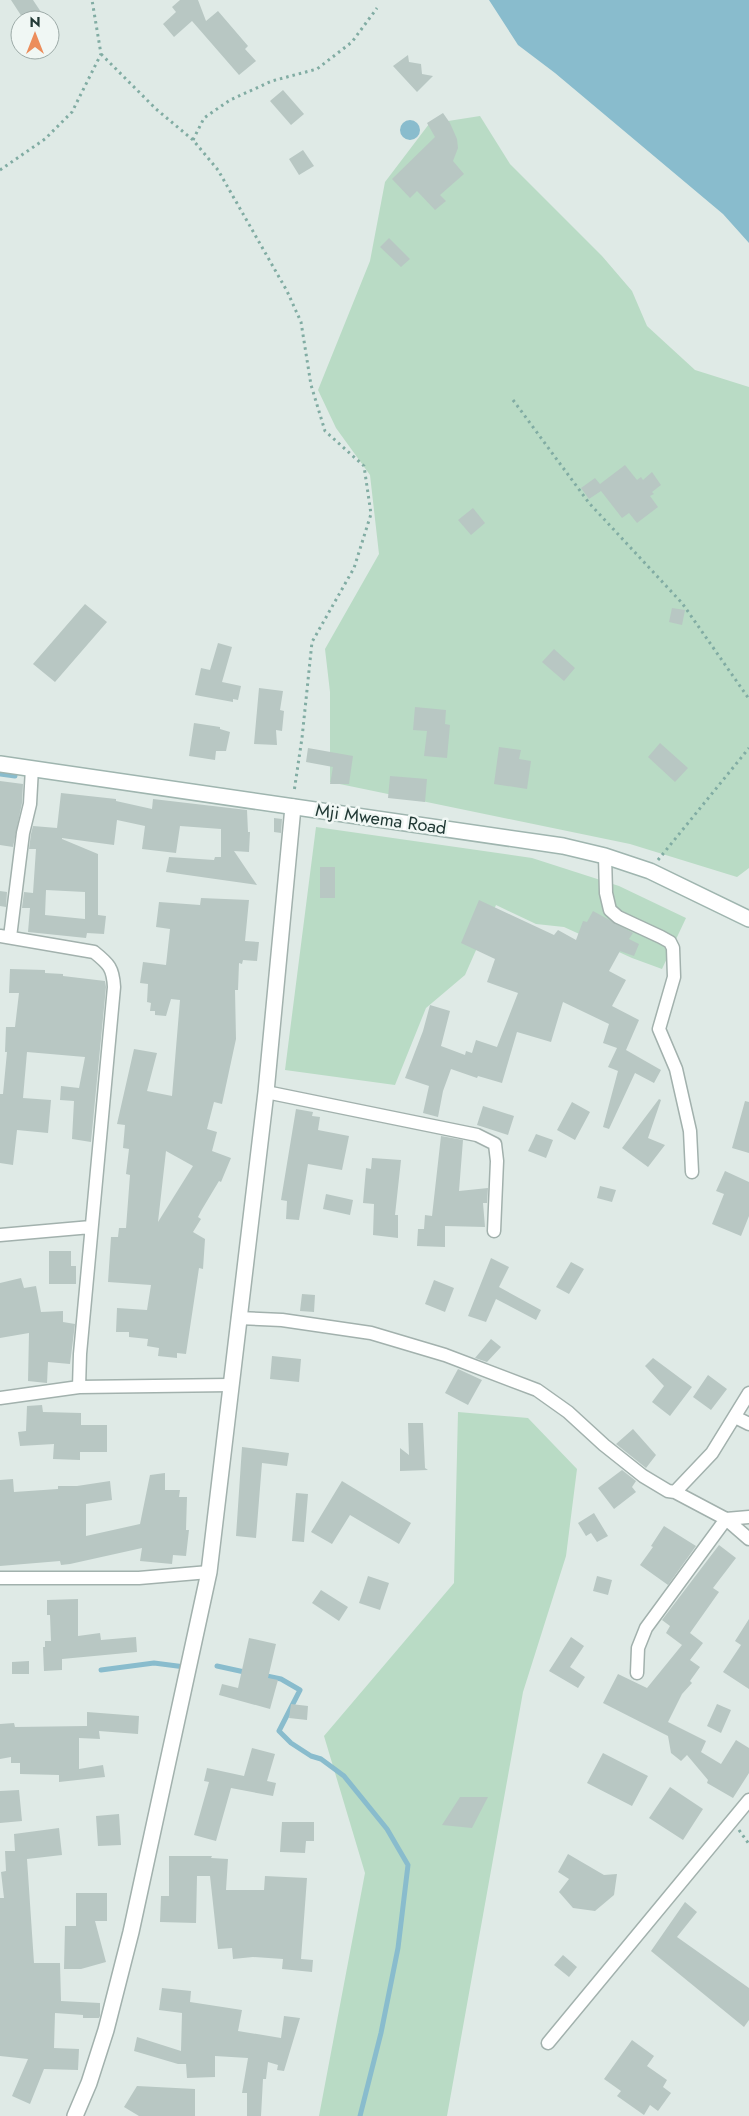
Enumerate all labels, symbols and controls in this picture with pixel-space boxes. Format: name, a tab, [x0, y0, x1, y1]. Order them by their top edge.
north arrow	[10, 10, 60, 60]
text: N	[29, 12, 41, 32]
street label: Mji Mwema Road	[314, 797, 448, 841]

